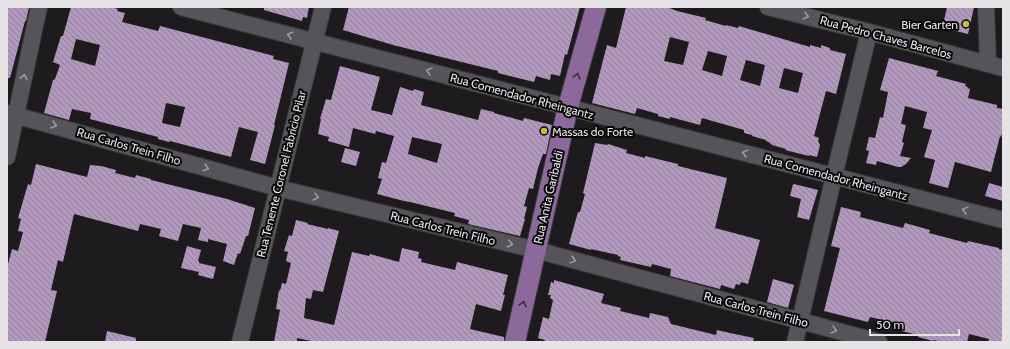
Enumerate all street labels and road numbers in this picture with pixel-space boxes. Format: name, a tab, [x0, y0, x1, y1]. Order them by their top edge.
street label: Rua Pedro Chaves Barcelos	[818, 12, 954, 62]
street label: Rua Comendador Rheingantz	[448, 70, 596, 123]
street label: Rua Tenente Coronel Fabricio Pilar	[253, 89, 309, 259]
street label: Rua Carlos Trein Filho	[75, 124, 183, 168]
street label: Rua Anita Garibaldi	[530, 149, 566, 245]
street label: Rua Comendador Rheingantz	[762, 151, 910, 204]
street label: Rua Carlos Trein Filho	[389, 208, 497, 248]
street label: Rua Carlos Trein Filho	[702, 288, 810, 330]

